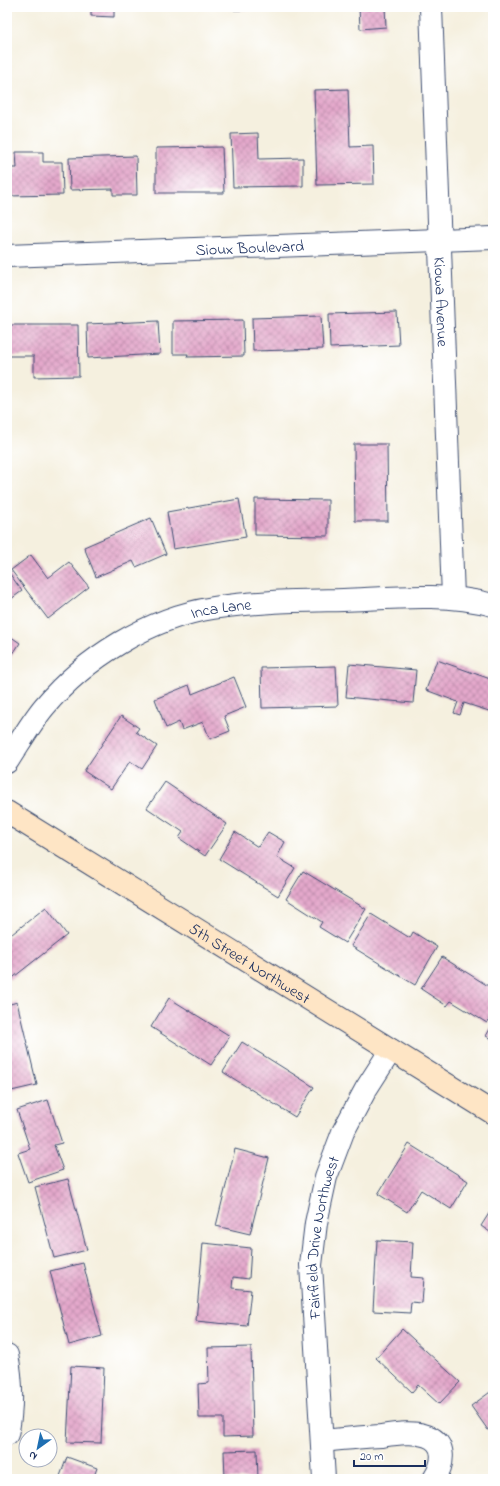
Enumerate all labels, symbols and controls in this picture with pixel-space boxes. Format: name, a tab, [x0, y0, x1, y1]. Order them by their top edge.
street label: Sioux Boulevard	[195, 235, 305, 263]
street label: Kiowa Avenue	[426, 256, 454, 348]
street label: Inca Lane	[188, 593, 253, 626]
street label: 5th Street Northwest	[184, 918, 315, 1011]
street label: Fairfield Drive Northwest	[301, 1152, 347, 1321]
north arrow	[18, 1428, 58, 1468]
scale bar	[354, 1442, 425, 1468]
text: N	[26, 1447, 41, 1464]
text: 20 m	[360, 1448, 383, 1466]

